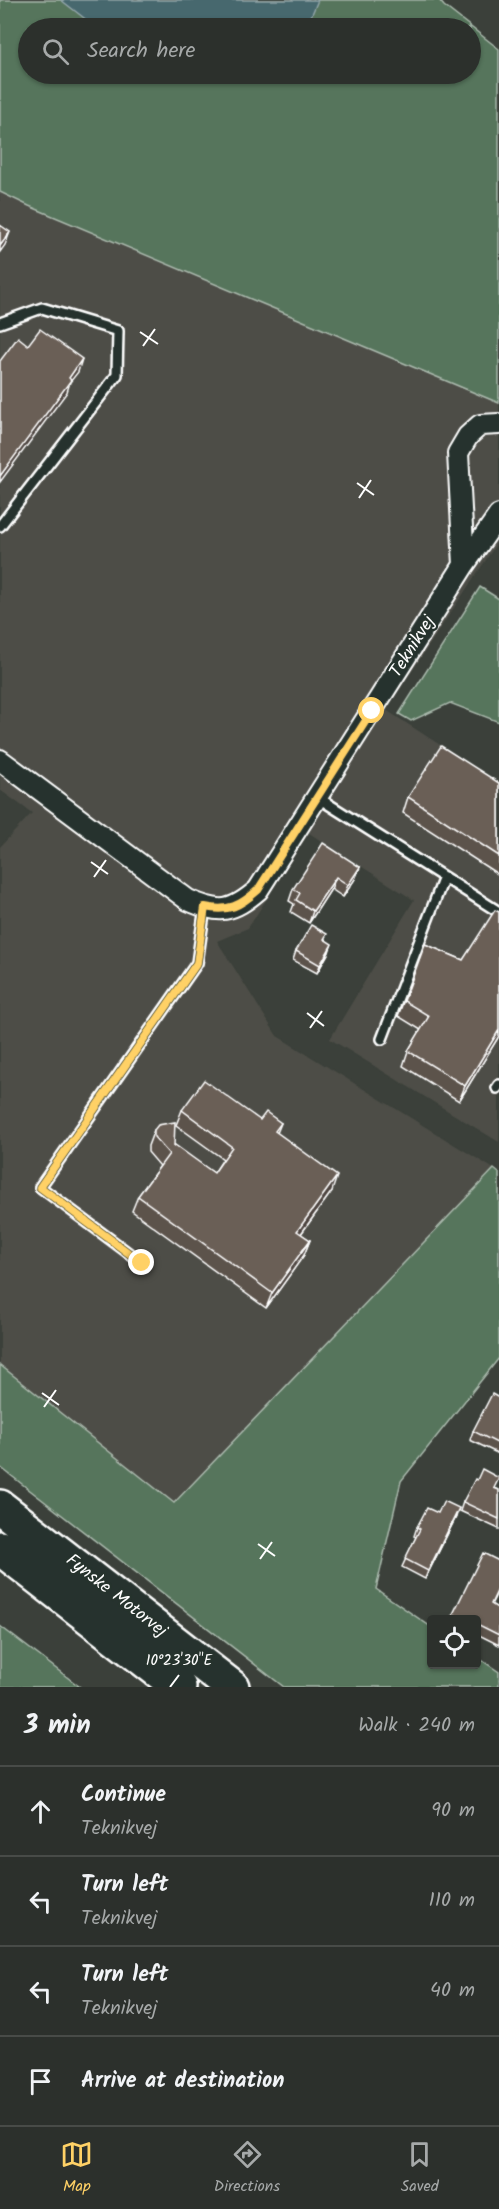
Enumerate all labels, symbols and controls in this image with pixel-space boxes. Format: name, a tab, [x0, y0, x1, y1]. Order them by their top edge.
search box	[18, 18, 481, 84]
text: Search here	[87, 34, 195, 69]
icon: search	[39, 35, 72, 68]
street label: Teknikvej	[382, 609, 444, 684]
route start	[358, 697, 384, 723]
route end	[128, 1249, 154, 1275]
street label: Fynske Motorvej	[59, 1547, 174, 1646]
map controls	[427, 1615, 481, 1669]
button: locate	[427, 1615, 481, 1669]
text: 10°23'30"E	[146, 1649, 213, 1673]
text: 3 min	[24, 1705, 91, 1747]
text: Walk · 240 m	[358, 1710, 475, 1742]
text: Continue	[81, 1778, 166, 1813]
icon: ahead	[24, 1795, 57, 1828]
text: 90 m	[431, 1795, 475, 1827]
text: Teknikvej	[81, 1813, 157, 1845]
text: Turn left	[81, 1868, 168, 1903]
icon: left	[24, 1885, 57, 1918]
text: 110 m	[429, 1885, 475, 1917]
text: Teknikvej	[81, 1903, 157, 1935]
text: Turn left	[81, 1958, 168, 1993]
icon: left	[24, 1975, 57, 2008]
text: 40 m	[430, 1975, 475, 2007]
text: Teknikvej	[81, 1993, 157, 2025]
text: Arrive at destination	[81, 2064, 284, 2099]
icon: arrive	[24, 2065, 57, 2098]
tab: Map	[60, 2138, 93, 2199]
tab: Directions	[214, 2138, 280, 2199]
tab: Saved	[401, 2138, 439, 2199]

